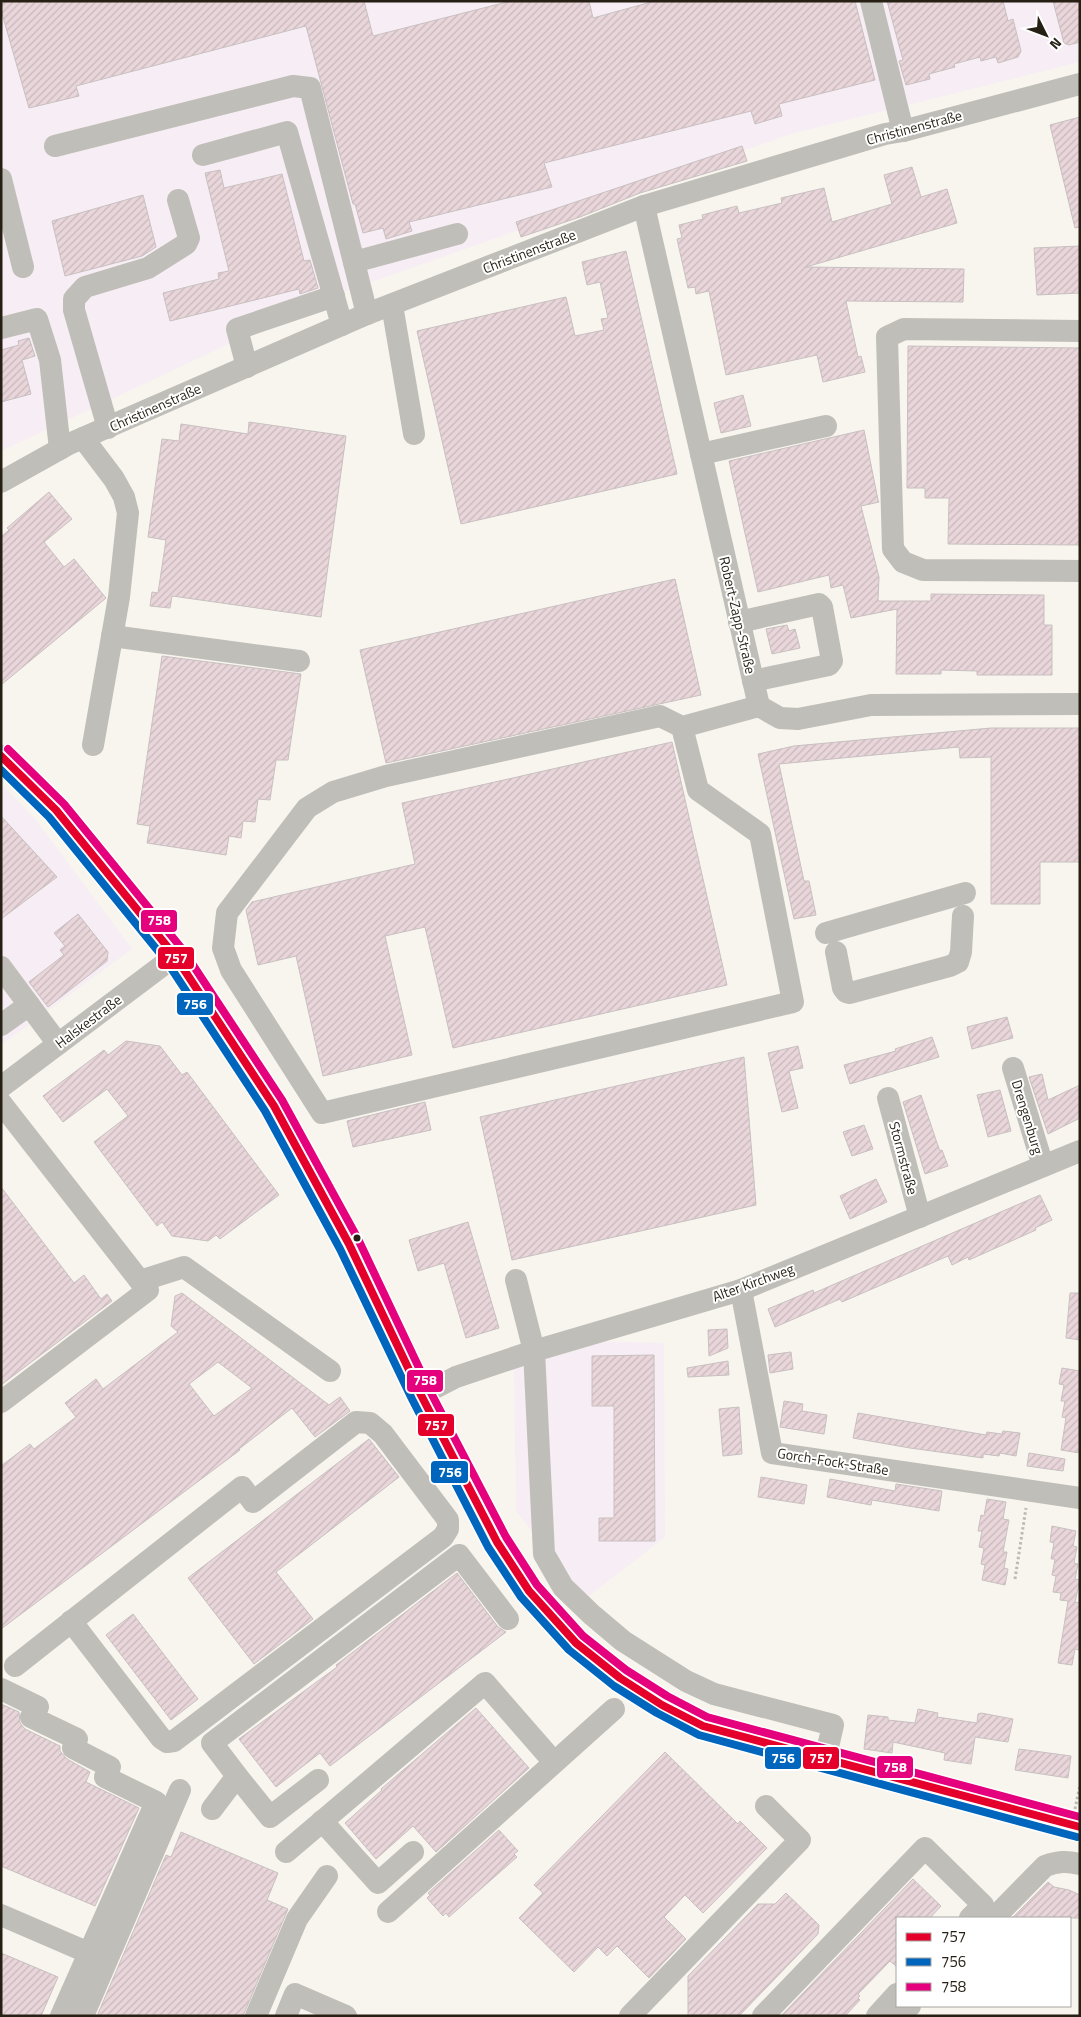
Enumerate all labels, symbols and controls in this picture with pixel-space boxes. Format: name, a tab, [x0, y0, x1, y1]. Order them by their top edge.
north arrow	[1021, 10, 1071, 60]
text: N	[1045, 33, 1067, 55]
street label: Christinenstraße	[864, 104, 964, 150]
street label: Christinenstraße	[479, 224, 579, 278]
street label: Christinenstraße	[106, 377, 204, 437]
street label: Robert-Zapp-Straße	[714, 554, 762, 676]
line badge: 758	[140, 909, 178, 933]
text: 758	[147, 909, 171, 930]
line badge: 757	[157, 946, 195, 970]
text: 757	[164, 947, 188, 968]
street label: Halskestraße	[50, 989, 126, 1053]
line badge: 756	[176, 992, 214, 1016]
text: 756	[183, 993, 207, 1014]
street label: Drengenburg	[1007, 1077, 1049, 1157]
street label: Stormstraße	[884, 1119, 924, 1197]
unlabelled marker	[352, 1233, 362, 1243]
street label: Alter Kirchweg	[709, 1257, 797, 1307]
line badge: 758	[406, 1369, 444, 1393]
text: 758	[413, 1369, 437, 1390]
line badge: 757	[417, 1413, 455, 1437]
text: 757	[424, 1414, 448, 1435]
street label: Gorch-Fock-Straße	[776, 1442, 890, 1480]
line badge: 756	[430, 1460, 469, 1484]
text: 756	[438, 1461, 462, 1482]
line badge: 756	[764, 1746, 802, 1770]
line badge: 757	[802, 1746, 840, 1770]
text: 756	[771, 1747, 795, 1768]
text: 757	[809, 1747, 833, 1768]
line badge: 758	[876, 1755, 914, 1779]
text: 758	[883, 1756, 907, 1777]
legend	[896, 1917, 1071, 2007]
text: 757	[941, 1925, 966, 1948]
text: 756	[941, 1950, 966, 1973]
text: 758	[941, 1975, 966, 1998]

